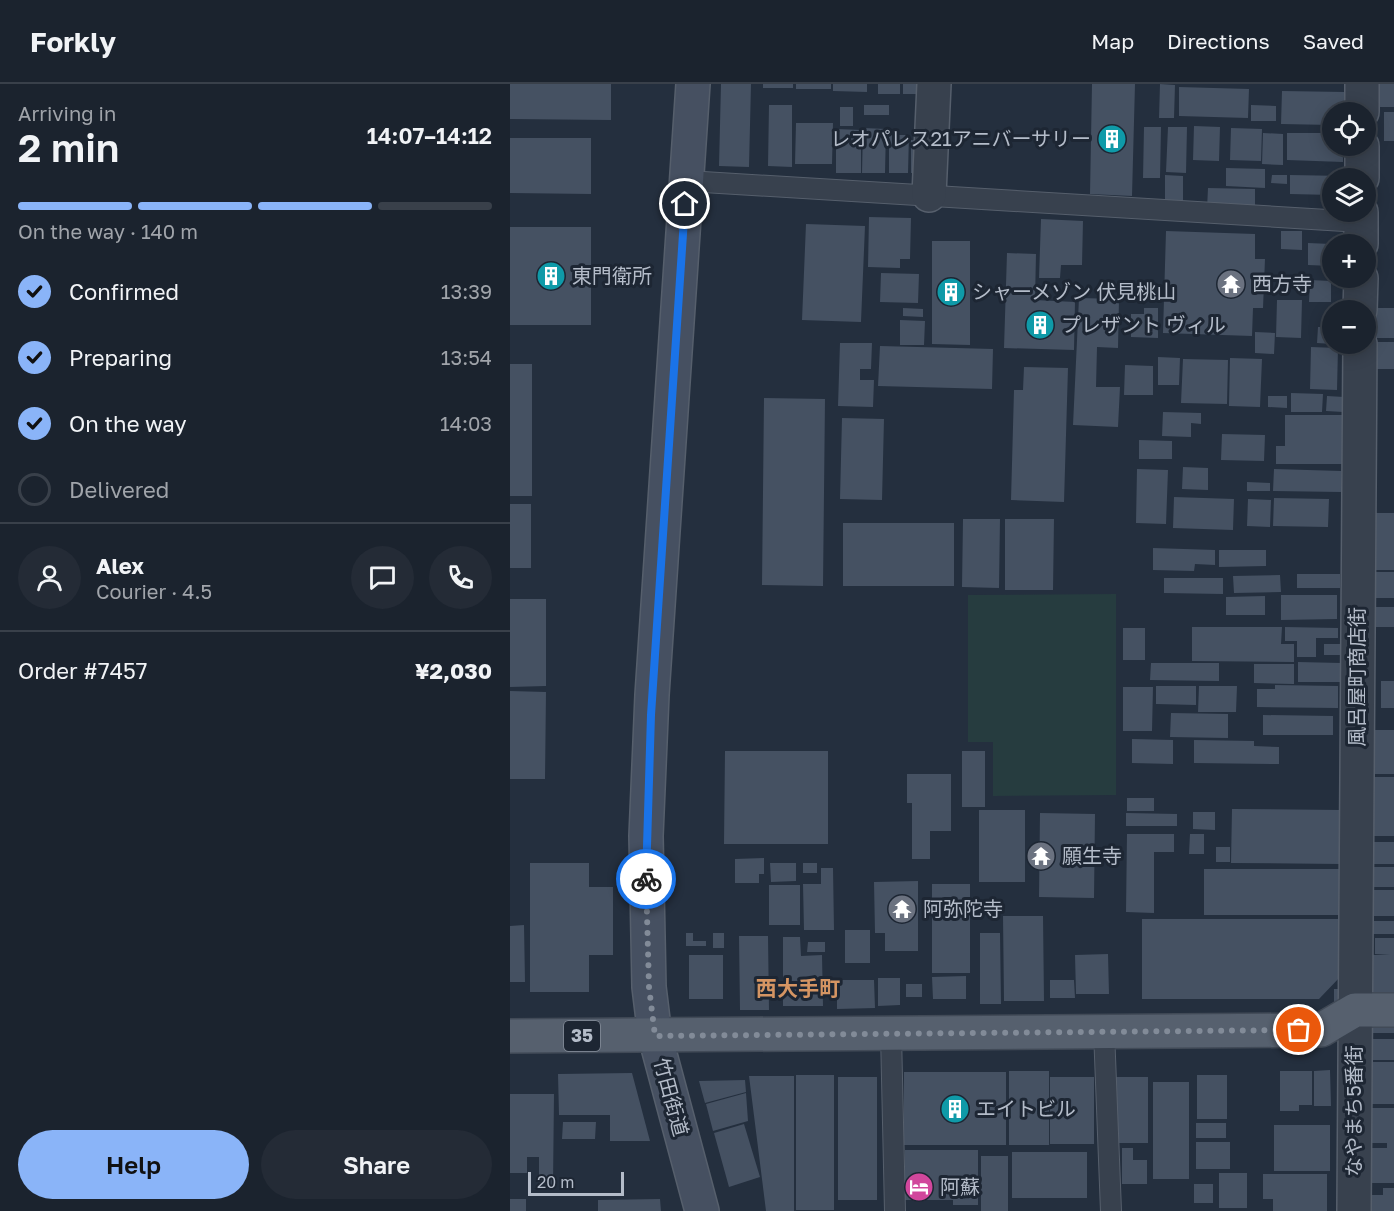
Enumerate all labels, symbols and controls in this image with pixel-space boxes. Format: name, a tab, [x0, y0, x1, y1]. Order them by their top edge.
text: Forkly	[30, 25, 116, 58]
text: Map	[1091, 28, 1134, 54]
text: Directions	[1167, 28, 1270, 54]
text: Saved	[1303, 28, 1364, 54]
text: Arriving in	[18, 101, 116, 125]
map controls	[1322, 102, 1376, 354]
button: locate	[1322, 102, 1376, 156]
text: 14:07–14:12	[367, 122, 492, 149]
building icon: レオパレス21アニバーサリー	[1096, 123, 1128, 155]
text: 2 min	[18, 124, 119, 171]
place label: レオパレス21アニバーサリー	[831, 126, 1091, 150]
button: layers	[1322, 168, 1376, 222]
pin	[659, 178, 710, 229]
icon: home	[668, 187, 701, 220]
text: On the way · 140 m	[18, 219, 198, 243]
button: +	[1322, 234, 1376, 288]
building icon: 東門衛所	[535, 260, 567, 292]
place label: 東門衛所	[572, 263, 652, 287]
temple icon: 西方寺	[1215, 268, 1247, 300]
place label: 西方寺	[1252, 271, 1312, 295]
icon: check	[18, 275, 51, 308]
building icon: シャーメゾン 伏見桃山	[935, 276, 967, 308]
text: Confirmed	[69, 278, 179, 305]
text: 13:39	[441, 279, 492, 303]
place label: シャーメゾン 伏見桃山	[972, 279, 1176, 303]
button: −	[1322, 300, 1376, 354]
building icon: プレザント ヴィル	[1024, 309, 1056, 341]
place label: プレザント ヴィル	[1061, 312, 1226, 336]
icon: check	[18, 341, 51, 374]
text: Preparing	[69, 344, 172, 371]
text: 13:54	[441, 345, 492, 369]
icon: check	[18, 407, 51, 440]
text: On the way	[69, 410, 187, 437]
text: 14:03	[440, 411, 492, 435]
text: Delivered	[69, 476, 169, 503]
button: person	[18, 546, 81, 609]
button: chat	[351, 546, 414, 609]
button: phone	[429, 546, 492, 609]
text: Alex	[96, 552, 144, 579]
text: Courier · 4.5	[96, 579, 212, 603]
street label: 風呂屋町商店街	[1344, 607, 1368, 747]
text: Order #7457	[18, 657, 147, 684]
text: ¥2,030	[415, 657, 492, 684]
temple icon: 願生寺	[1025, 840, 1057, 872]
place label: 願生寺	[1062, 843, 1122, 867]
courier	[616, 849, 676, 909]
icon: bike	[630, 863, 663, 896]
temple icon: 阿弥陀寺	[886, 893, 918, 925]
place label: 阿弥陀寺	[923, 896, 1003, 920]
district label: 西大手町	[756, 975, 840, 1001]
pin	[1273, 1004, 1324, 1055]
icon: bag	[1282, 1013, 1315, 1046]
road number: 35	[564, 1021, 600, 1051]
street label: なやまち5番街	[1341, 1045, 1365, 1177]
street label: 竹田街道	[650, 1055, 694, 1138]
building icon: エイトビル	[939, 1093, 971, 1125]
place label: エイトビル	[976, 1096, 1076, 1120]
button: Help	[18, 1130, 249, 1199]
button: Share	[261, 1130, 492, 1199]
scale bar	[528, 1169, 624, 1196]
hotel icon: 阿蘇	[903, 1171, 935, 1203]
text: 20 m	[537, 1172, 574, 1192]
place label: 阿蘇	[940, 1174, 980, 1198]

